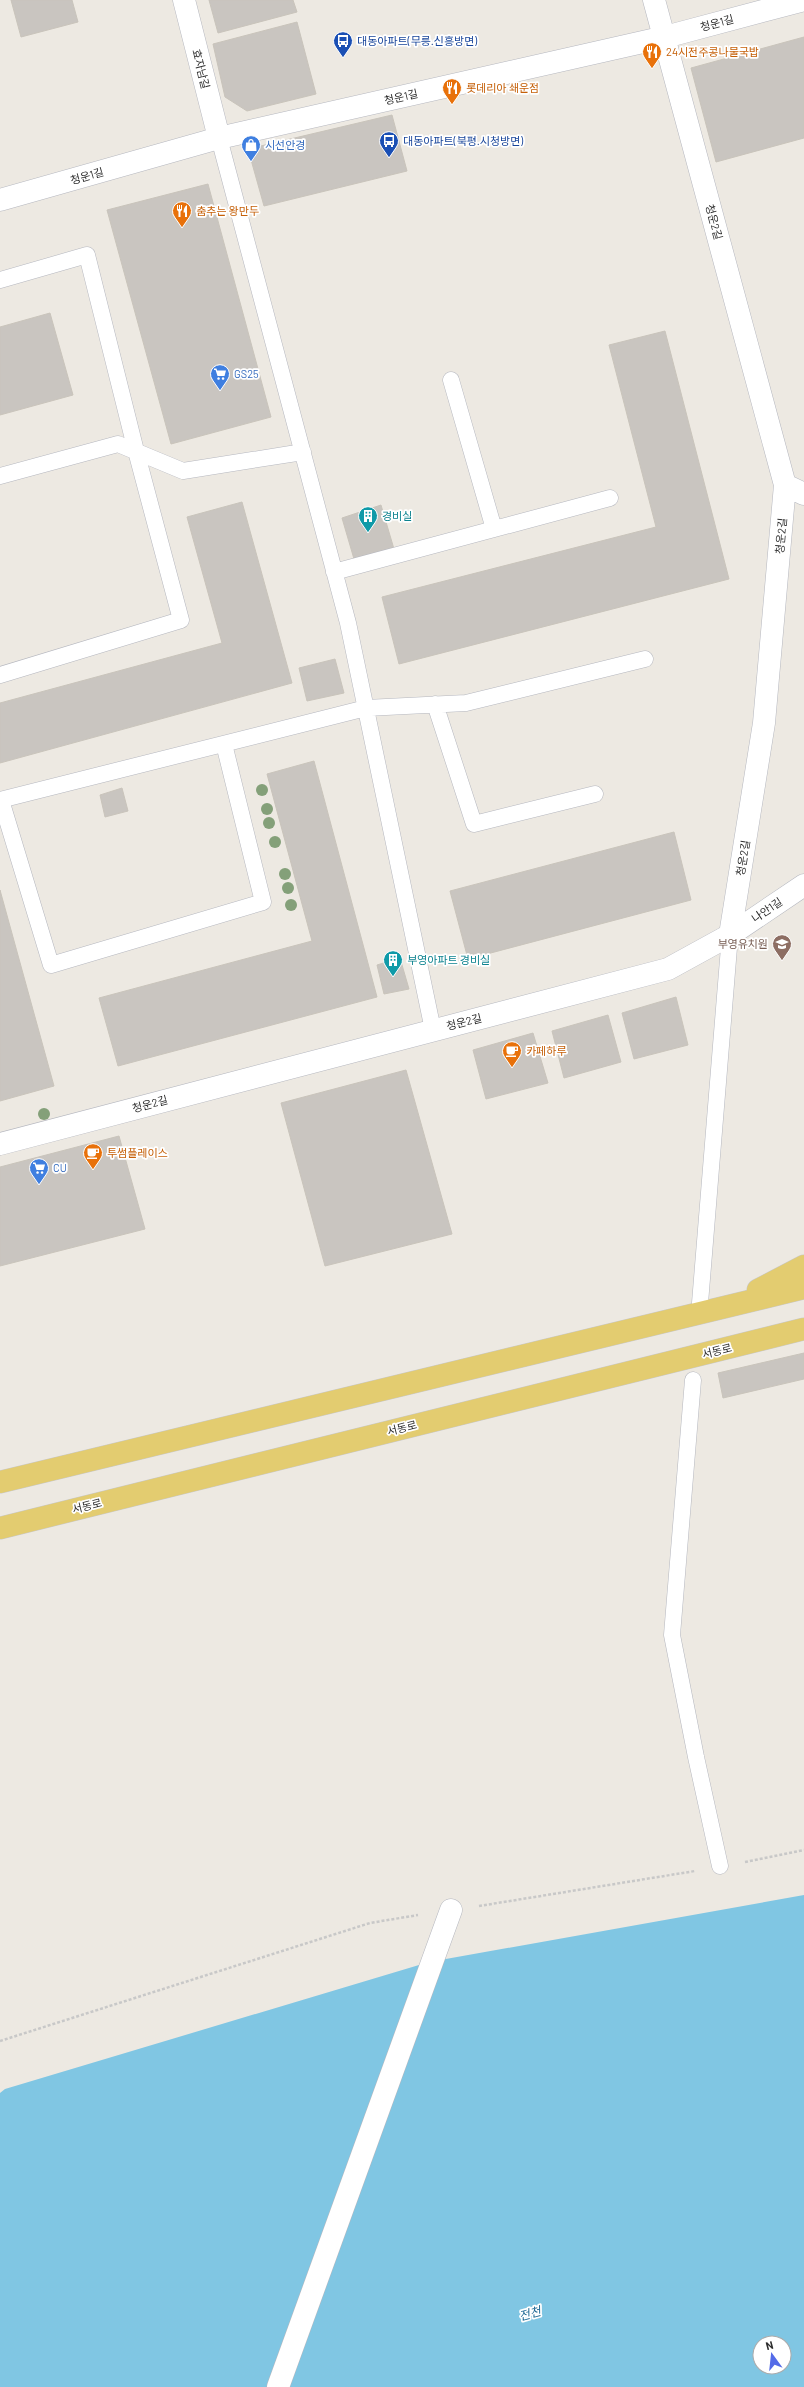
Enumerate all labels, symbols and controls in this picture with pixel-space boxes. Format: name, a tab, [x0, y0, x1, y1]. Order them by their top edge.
street label: 청운1길	[699, 12, 735, 33]
bus stop icon: 대동아파트(무릉.신흥방면)	[332, 30, 354, 58]
place label: 대동아파트(무릉.신흥방면)	[357, 34, 477, 47]
restaurant icon: 24시전주콩나물국밥	[641, 41, 663, 69]
place label: 24시전주콩나물국밥	[666, 45, 759, 58]
street label: 효자남길	[190, 48, 213, 90]
restaurant icon: 롯데리아 쇄운점	[441, 77, 463, 105]
place label: 롯데리아 쇄운점	[466, 81, 539, 94]
street label: 청운1길	[383, 86, 419, 107]
bus stop icon: 대동아파트(북평.시청방면)	[378, 130, 400, 158]
shop icon: 시선안경	[240, 134, 262, 162]
place label: 대동아파트(북평.시청방면)	[403, 134, 523, 147]
place label: 시선안경	[265, 138, 305, 151]
street label: 청운1길	[69, 165, 105, 186]
restaurant icon: 춤추는 왕만두	[171, 200, 193, 228]
street label: 청운2길	[704, 203, 725, 241]
place label: 춤추는 왕만두	[196, 204, 259, 217]
supermarket icon: GS25	[209, 363, 231, 391]
place label: GS25	[234, 367, 259, 380]
building icon: 경비실	[357, 505, 379, 533]
place label: 경비실	[382, 509, 412, 522]
street label: 청운2길	[772, 517, 789, 555]
street label: 청운2길	[733, 839, 752, 877]
street label: 나안1길	[749, 895, 785, 925]
school or university icon: 부영유치원	[771, 933, 793, 961]
place label: 부영유치원	[717, 937, 768, 950]
building icon: 부영아파트 경비실	[382, 949, 404, 977]
place label: 부영아파트 경비실	[407, 953, 490, 966]
street label: 청운2길	[445, 1011, 483, 1032]
cafe icon: 카페하루	[501, 1040, 523, 1068]
place label: 카페하루	[526, 1044, 566, 1057]
street label: 청운2길	[131, 1093, 169, 1114]
cafe icon: 투썸플레이스	[82, 1142, 104, 1170]
place label: 투썸플레이스	[107, 1146, 168, 1159]
supermarket icon: CU	[28, 1157, 50, 1185]
place label: CU	[53, 1161, 67, 1174]
street label: 서동로	[701, 1341, 733, 1360]
street label: 서동로	[386, 1418, 418, 1437]
street label: 서동로	[71, 1496, 103, 1515]
water label: 전천	[517, 2303, 544, 2323]
north arrow	[752, 2335, 792, 2375]
text: N	[764, 2338, 775, 2352]

